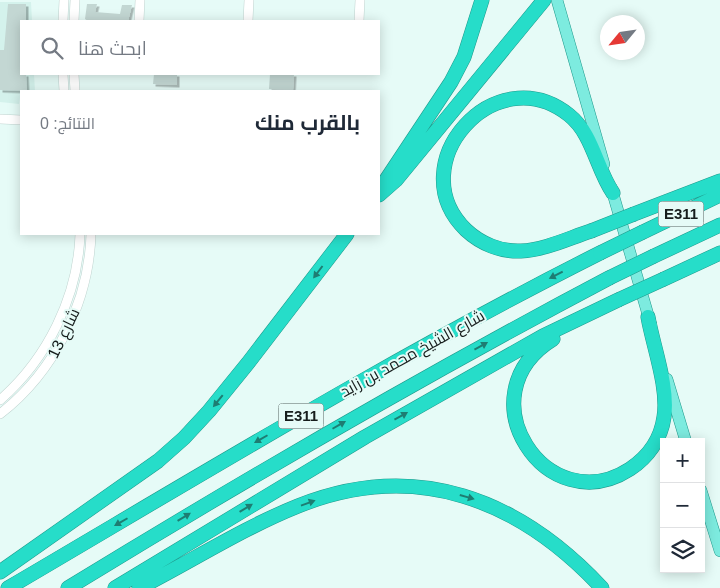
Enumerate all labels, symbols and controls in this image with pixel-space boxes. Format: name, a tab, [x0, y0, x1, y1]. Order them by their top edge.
north arrow	[600, 15, 645, 60]
search box	[20, 20, 380, 75]
icon: search	[38, 34, 66, 62]
text: ابحث هنا	[78, 38, 147, 59]
text: بالقرب منك	[255, 111, 360, 134]
text: النتائج: 0	[40, 115, 95, 132]
road number: E311	[658, 202, 704, 226]
one-way arrow	[312, 266, 323, 279]
one-way arrow	[549, 271, 563, 279]
street label: شارع 13	[44, 306, 85, 362]
street label: شارع الشيخ محمد بن زايد	[337, 307, 489, 403]
one-way arrow	[474, 341, 488, 350]
one-way arrow	[212, 394, 223, 407]
road number: E311	[278, 404, 324, 428]
one-way arrow	[394, 412, 407, 421]
one-way arrow	[333, 421, 346, 430]
one-way arrow	[255, 435, 268, 444]
map controls	[660, 438, 705, 573]
button: +	[660, 438, 705, 483]
button: −	[660, 483, 705, 528]
one-way arrow	[460, 494, 475, 502]
one-way arrow	[301, 499, 316, 507]
one-way arrow	[239, 503, 252, 513]
one-way arrow	[178, 512, 191, 522]
one-way arrow	[115, 517, 128, 526]
button: layers	[660, 528, 705, 573]

